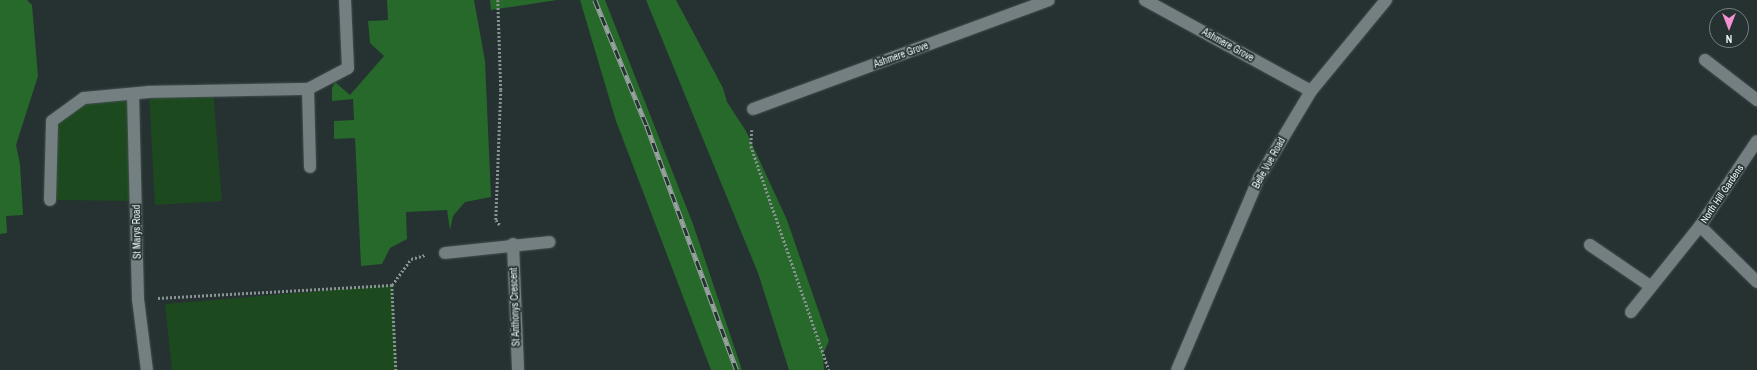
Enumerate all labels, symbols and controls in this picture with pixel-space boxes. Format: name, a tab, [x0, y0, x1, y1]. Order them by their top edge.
north arrow	[1709, 8, 1749, 48]
street label: Ashmere Grove	[1200, 26, 1256, 64]
text: N	[1726, 32, 1732, 46]
street label: Ashmere Grove	[872, 40, 930, 70]
street label: Belle Vue Road	[1250, 135, 1288, 191]
street label: North Hill Gardens	[1698, 162, 1746, 226]
street label: St Marys Road	[131, 205, 143, 259]
street label: St Anthonys Crescent	[508, 267, 522, 347]

